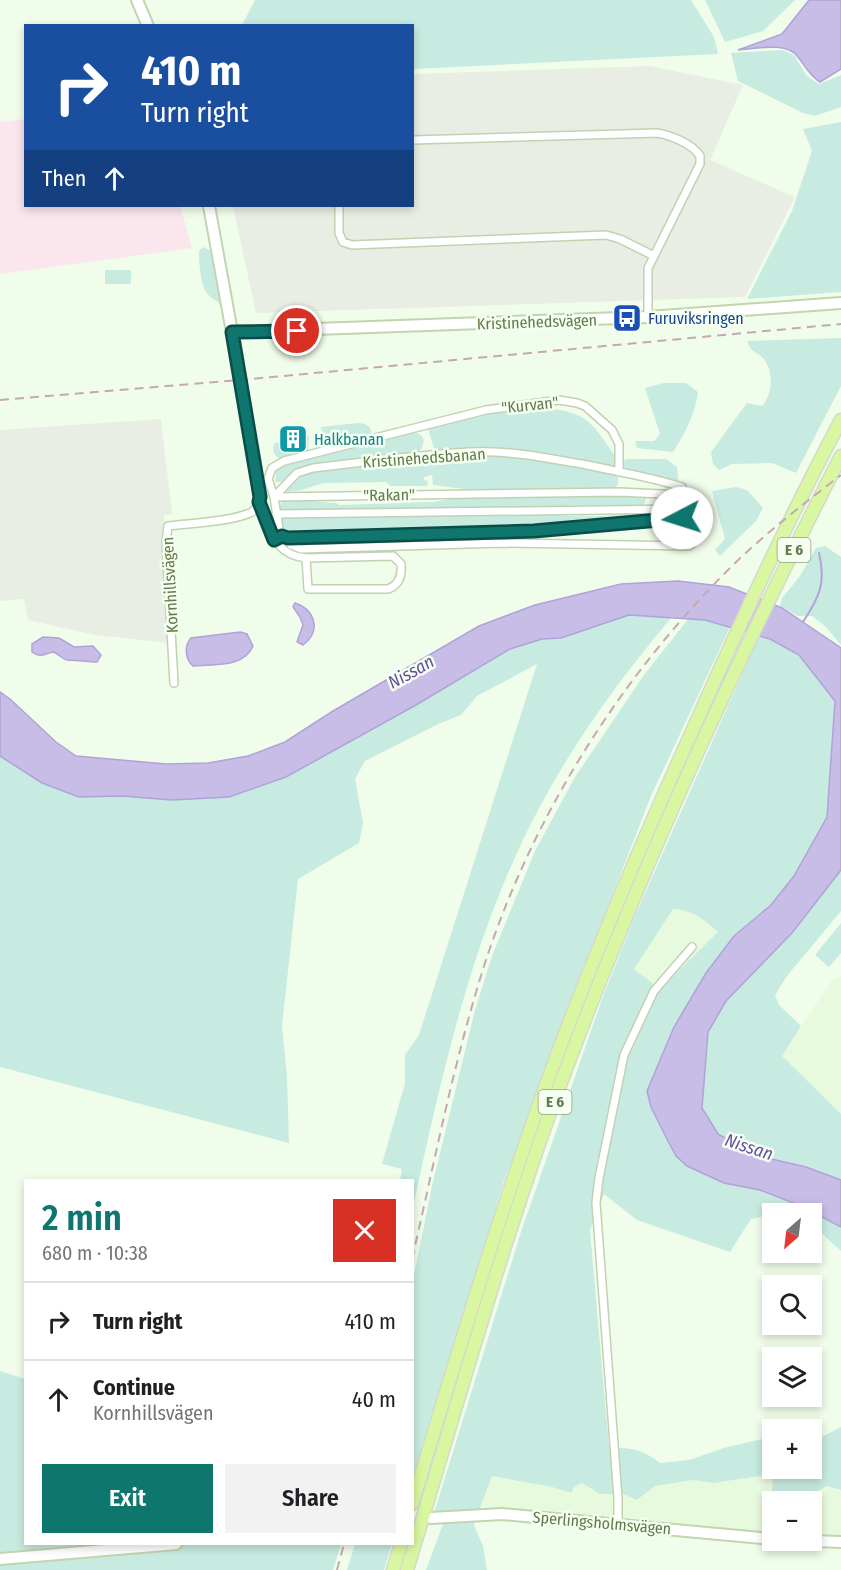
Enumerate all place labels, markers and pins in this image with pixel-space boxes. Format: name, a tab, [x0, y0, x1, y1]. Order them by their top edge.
bus stop icon: Furuviksringen	[611, 302, 643, 334]
pin	[271, 305, 322, 356]
place label: Furuviksringen	[648, 309, 744, 328]
building icon: Halkbanan	[277, 423, 309, 455]
place label: Halkbanan	[314, 430, 384, 449]

